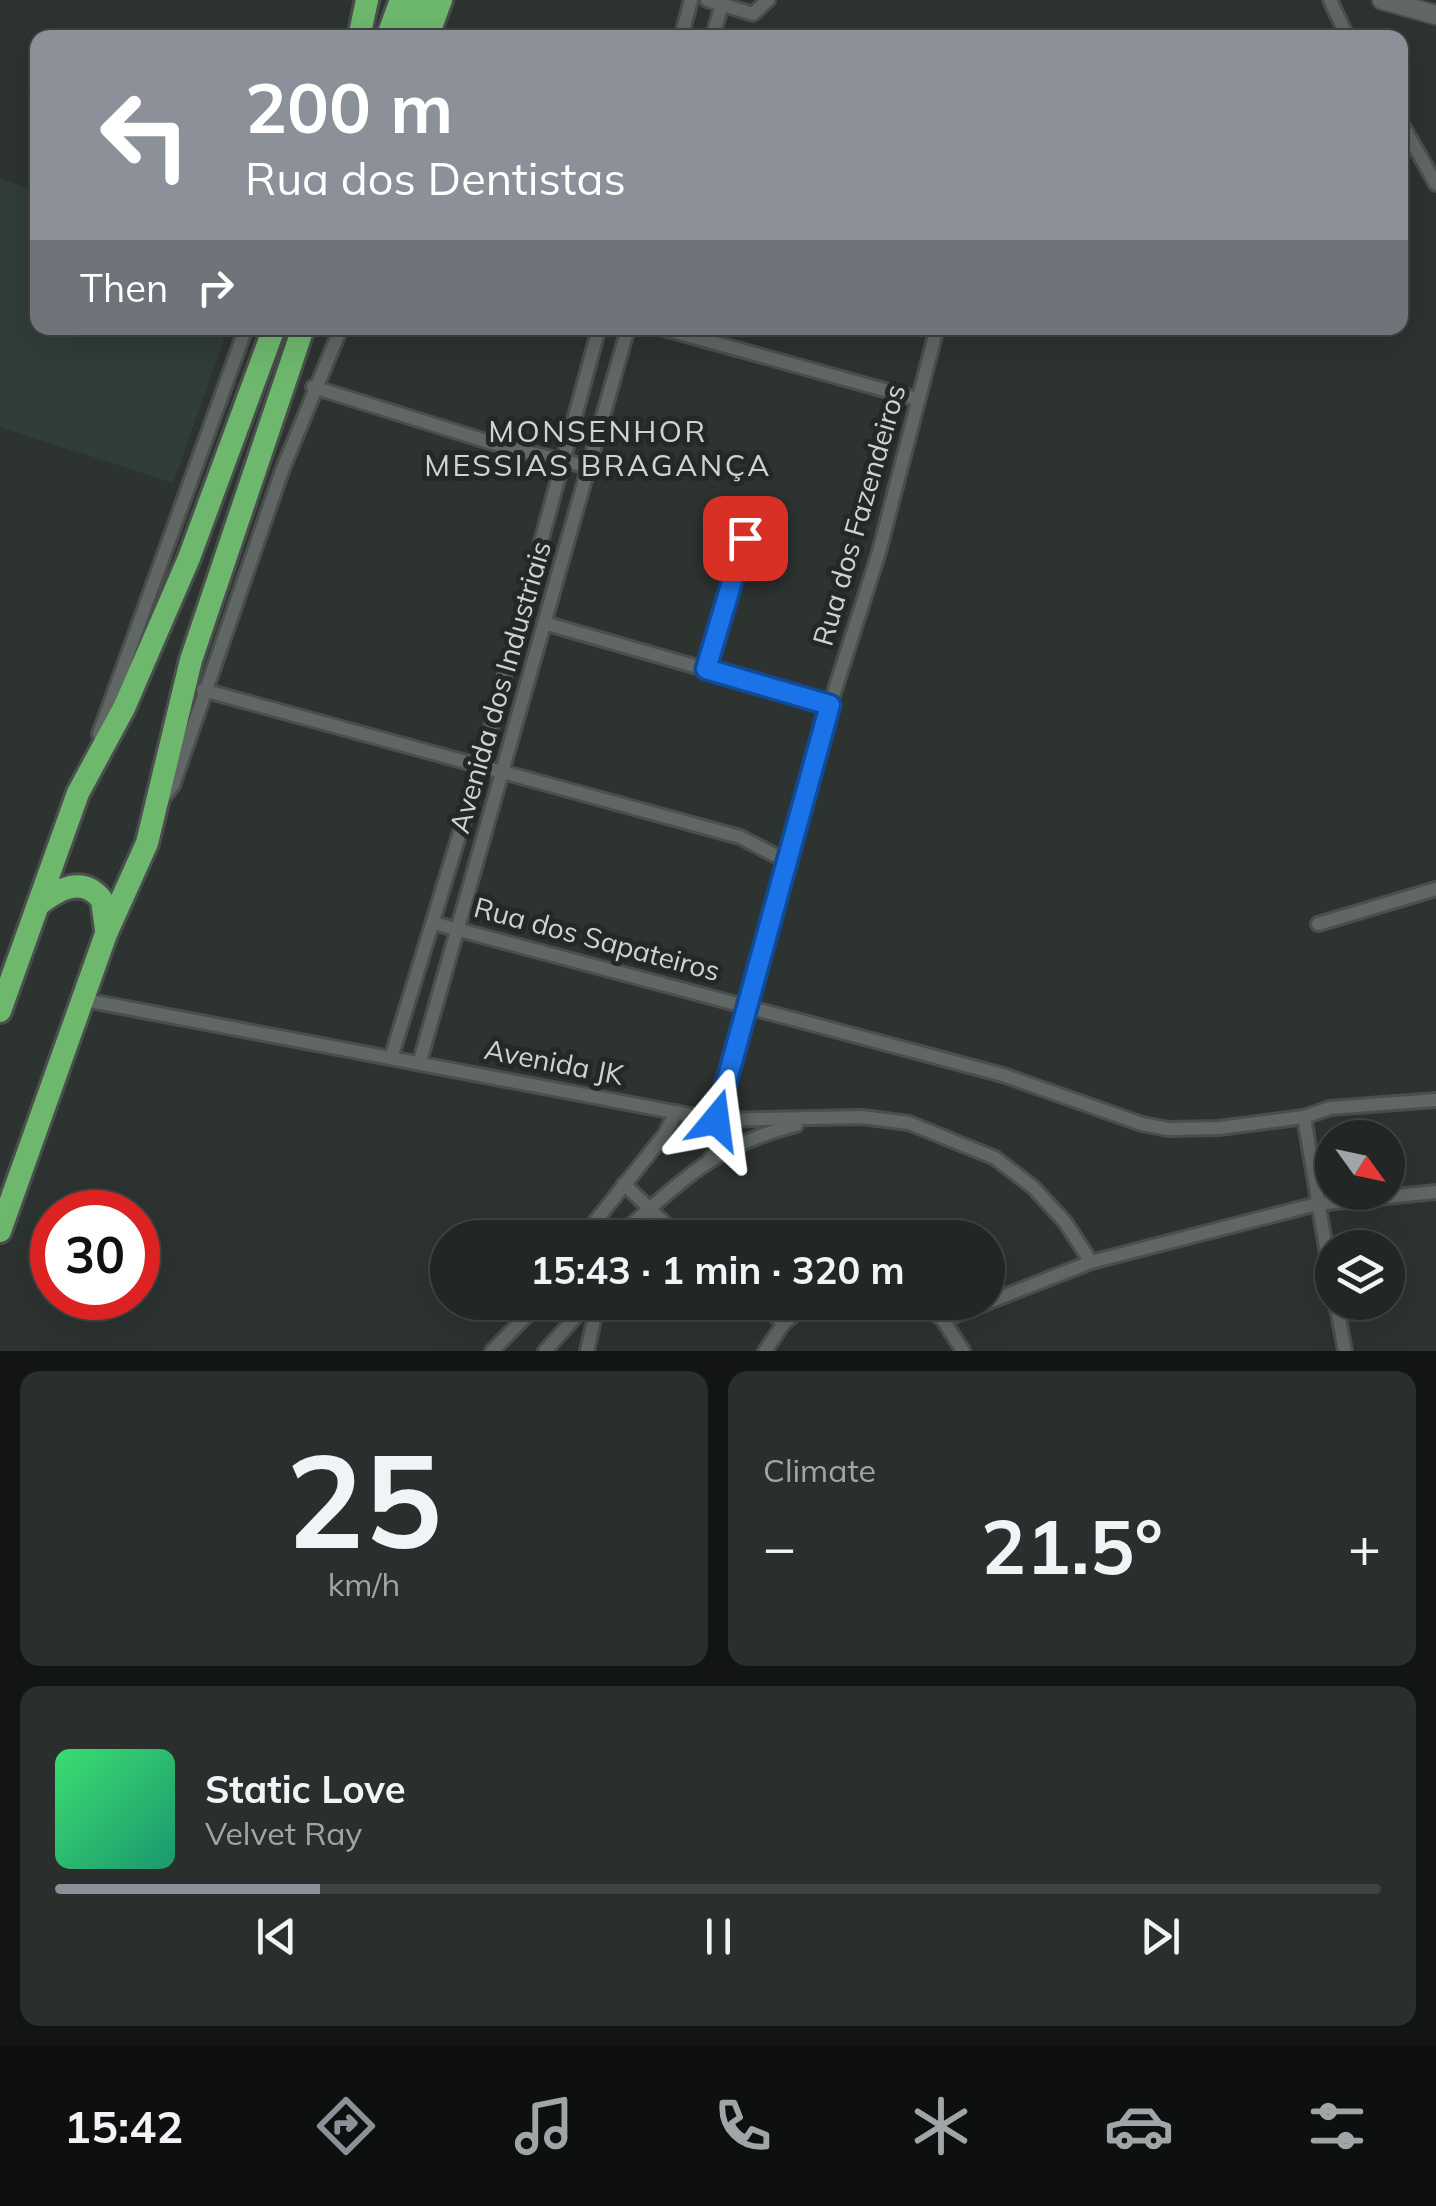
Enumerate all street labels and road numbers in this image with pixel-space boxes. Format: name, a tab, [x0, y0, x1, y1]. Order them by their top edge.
street label: Rua dos Fazendeiros	[804, 380, 913, 649]
street label: Avenida dos Industriais	[441, 537, 558, 837]
street label: Rua dos Sapateiros	[470, 889, 724, 988]
street label: Avenida JK	[482, 1031, 628, 1092]

